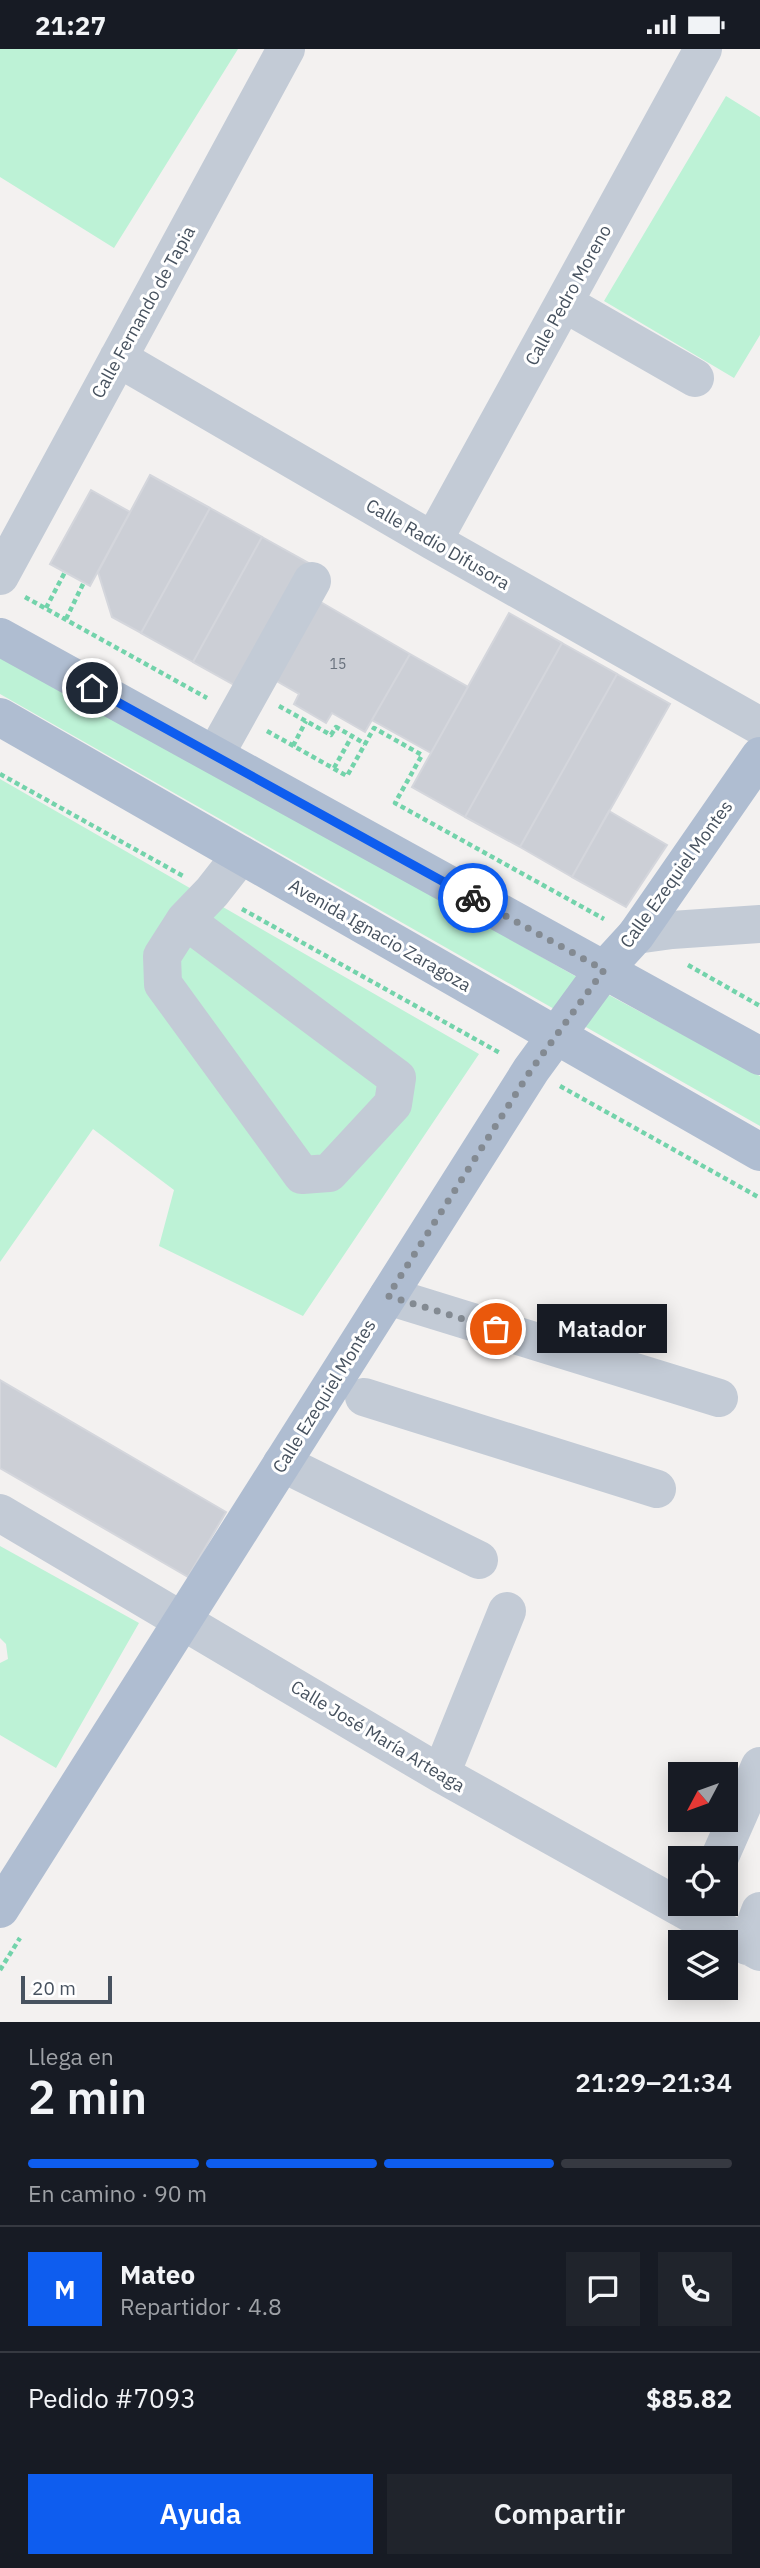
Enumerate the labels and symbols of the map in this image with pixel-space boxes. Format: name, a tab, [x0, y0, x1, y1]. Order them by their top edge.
street label: Calle Pedro Moreno	[520, 220, 616, 370]
street label: Calle Fernando de Tapia	[86, 222, 200, 402]
street label: Calle Radio Difusora	[362, 493, 514, 595]
house number: 15	[330, 655, 346, 673]
pin	[62, 658, 122, 718]
street label: Calle Ezequiel Montes	[615, 796, 737, 952]
courier	[438, 863, 508, 933]
street label: Avenida Ignacio Zaragoza	[285, 873, 476, 997]
pin	[466, 1299, 526, 1359]
callout: Matador	[538, 1305, 668, 1353]
street label: Calle Ezequiel Montes	[267, 1315, 381, 1477]
street label: Calle José María Arteaga	[287, 1675, 470, 1797]
north arrow	[668, 1762, 738, 1832]
scale bar	[21, 1973, 112, 2005]

